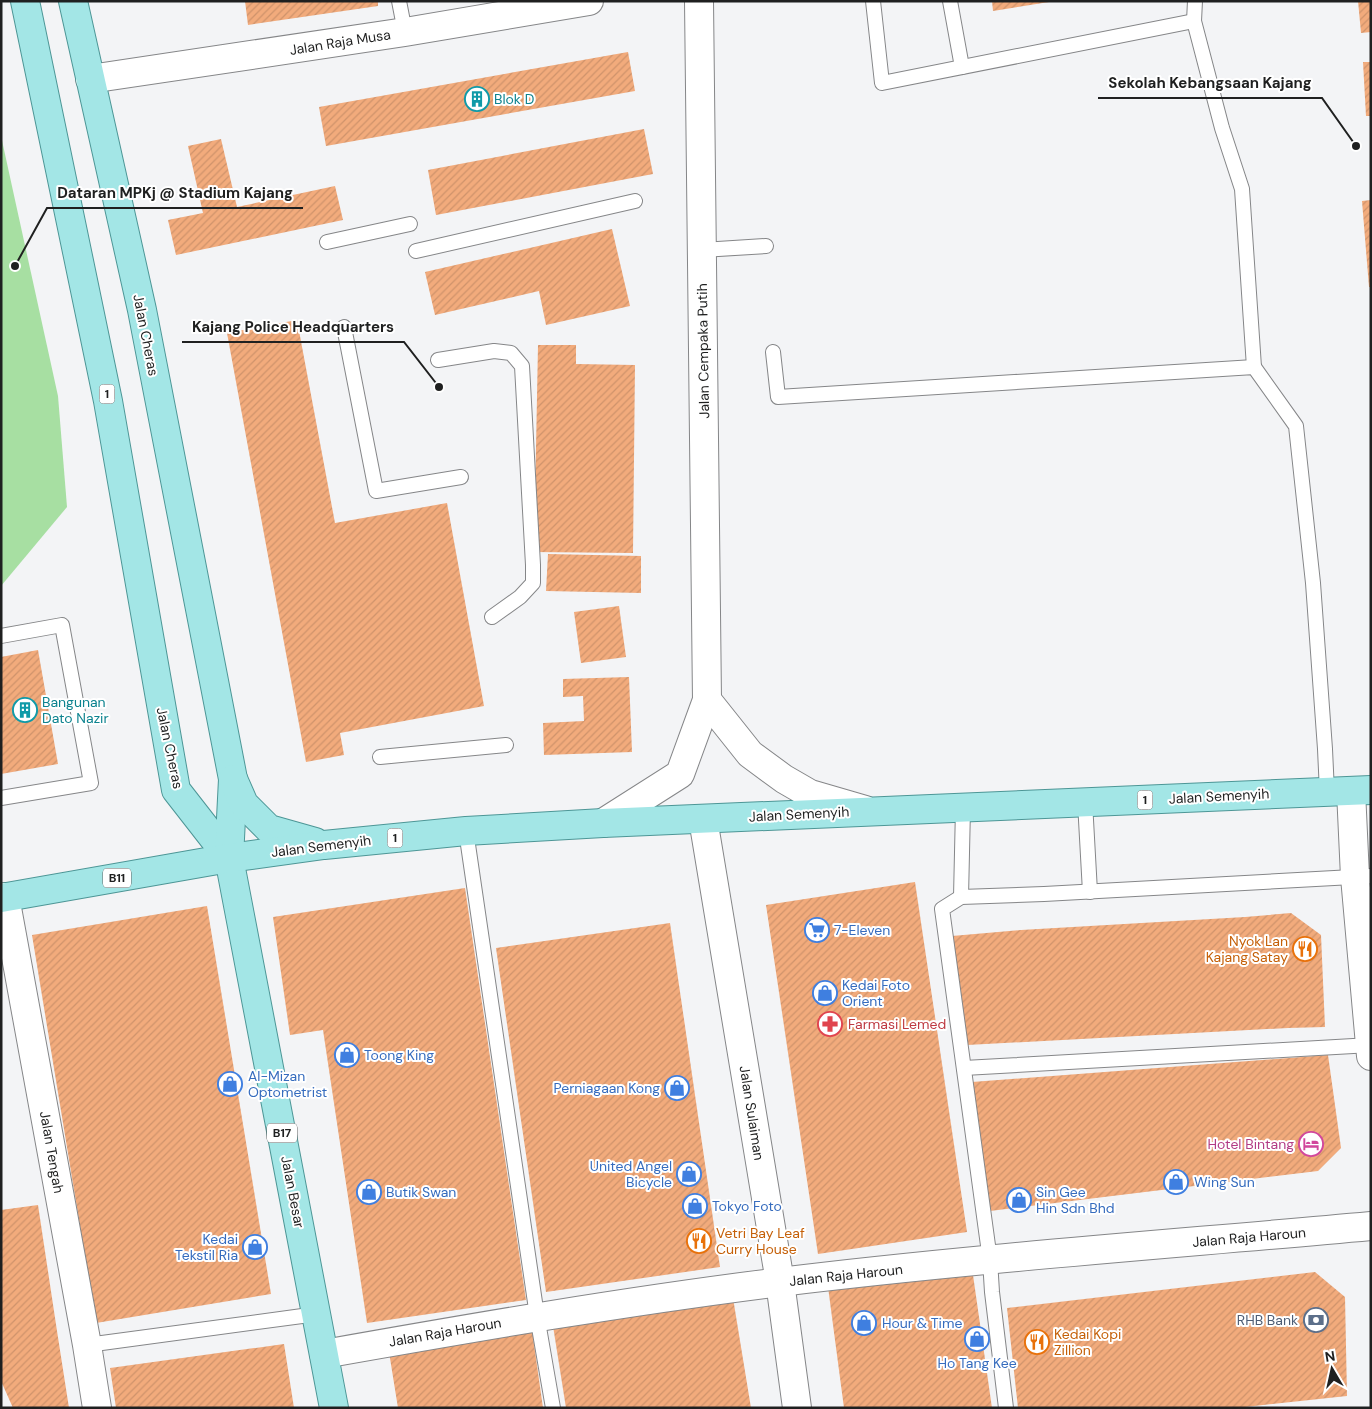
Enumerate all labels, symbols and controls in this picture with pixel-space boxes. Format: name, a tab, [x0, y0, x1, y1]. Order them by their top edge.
street label: Jalan Raja Musa	[288, 25, 392, 59]
callout: Sekolah Kebangsaan Kajang	[1098, 68, 1322, 98]
text: Sekolah Kebangsaan Kajang	[1108, 73, 1312, 93]
building icon: Blok D	[464, 86, 490, 112]
place label: Blok D	[494, 90, 534, 108]
callout: Dataran MPKj @ Stadium Kajang	[47, 178, 303, 208]
text: Dataran MPKj @ Stadium Kajang	[57, 183, 293, 203]
street label: Jalan Cempaka Putih	[693, 283, 713, 419]
street label: Jalan Cheras	[129, 293, 163, 377]
callout: Kajang Police Headquarters	[182, 312, 404, 342]
text: Kajang Police Headquarters	[192, 317, 394, 337]
road number: 1	[100, 384, 114, 404]
place label: Bangunan Dato Nazir	[42, 693, 109, 727]
building icon: Bangunan Dato Nazir	[12, 697, 38, 723]
street label: Jalan Cheras	[153, 706, 187, 790]
street label: Jalan Semenyih	[1168, 784, 1270, 808]
road number: 1	[1138, 790, 1152, 810]
street label: Jalan Semenyih	[748, 802, 850, 826]
road number: 1	[388, 828, 402, 848]
street label: Jalan Semenyih	[270, 831, 372, 861]
road number: B11	[103, 868, 131, 888]
supermarket icon: 7-Eleven	[804, 917, 830, 943]
place label: 7-Eleven	[834, 921, 890, 939]
place label: Nyok Lan Kajang Satay	[1206, 932, 1288, 966]
restaurant icon: Nyok Lan Kajang Satay	[1292, 936, 1318, 962]
place label: Kedai Foto Orient	[842, 976, 910, 1010]
shop icon: Kedai Foto Orient	[812, 980, 838, 1006]
pharmacy icon: Farmasi Lemed	[817, 1011, 843, 1037]
place label: Farmasi Lemed	[848, 1015, 946, 1033]
shop icon: Toong King	[334, 1042, 360, 1068]
place label: Toong King	[364, 1046, 434, 1064]
street label: Jalan Sulaiman	[736, 1064, 768, 1162]
place label: Al-Mizan Optometrist	[248, 1067, 327, 1101]
shop icon: Al-Mizan Optometrist	[217, 1071, 243, 1097]
shop icon: Perniagaan Kong	[664, 1075, 690, 1101]
place label: Perniagaan Kong	[553, 1079, 660, 1097]
street label: Jalan Tengah	[36, 1109, 68, 1195]
road number: B17	[267, 1124, 297, 1142]
hotel icon: Hotel Bintang	[1298, 1131, 1324, 1157]
place label: Hotel Bintang	[1208, 1135, 1294, 1153]
street label: Jalan Besar	[277, 1154, 309, 1230]
place label: United Angel Bicycle	[590, 1157, 672, 1191]
shop icon: United Angel Bicycle	[676, 1161, 702, 1187]
shop icon: Wing Sun	[1163, 1169, 1189, 1195]
place label: Wing Sun	[1194, 1173, 1255, 1191]
shop icon: Butik Swan	[356, 1179, 382, 1205]
place label: Butik Swan	[386, 1183, 456, 1201]
place label: Sin Gee Hin Sdn Bhd	[1036, 1183, 1115, 1217]
shop icon: Sin Gee Hin Sdn Bhd	[1006, 1187, 1032, 1213]
shop icon: Tokyo Foto	[682, 1193, 708, 1219]
place label: Tokyo Foto	[712, 1197, 782, 1215]
street label: Jalan Raja Haroun	[1191, 1223, 1307, 1251]
place label: Vetri Bay Leaf Curry House	[716, 1224, 805, 1258]
restaurant icon: Vetri Bay Leaf Curry House	[686, 1228, 712, 1254]
place label: Kedai Tekstil Ria	[175, 1230, 238, 1264]
shop icon: Kedai Tekstil Ria	[242, 1234, 268, 1260]
street label: Jalan Raja Haroun	[788, 1260, 904, 1290]
bank icon: RHB Bank	[1303, 1307, 1329, 1333]
shop icon: Hour & Time	[851, 1310, 877, 1336]
place label: RHB Bank	[1237, 1311, 1298, 1329]
street label: Jalan Raja Haroun	[387, 1313, 503, 1351]
place label: Hour & Time	[882, 1314, 962, 1332]
place label: Kedai Kopi Zillion	[1054, 1325, 1121, 1359]
shop icon: Ho Tang Kee	[964, 1326, 990, 1352]
restaurant icon: Kedai Kopi Zillion	[1024, 1329, 1050, 1355]
north arrow	[1307, 1344, 1357, 1394]
text: N	[1324, 1346, 1336, 1366]
place label: Ho Tang Kee	[937, 1354, 1017, 1372]

